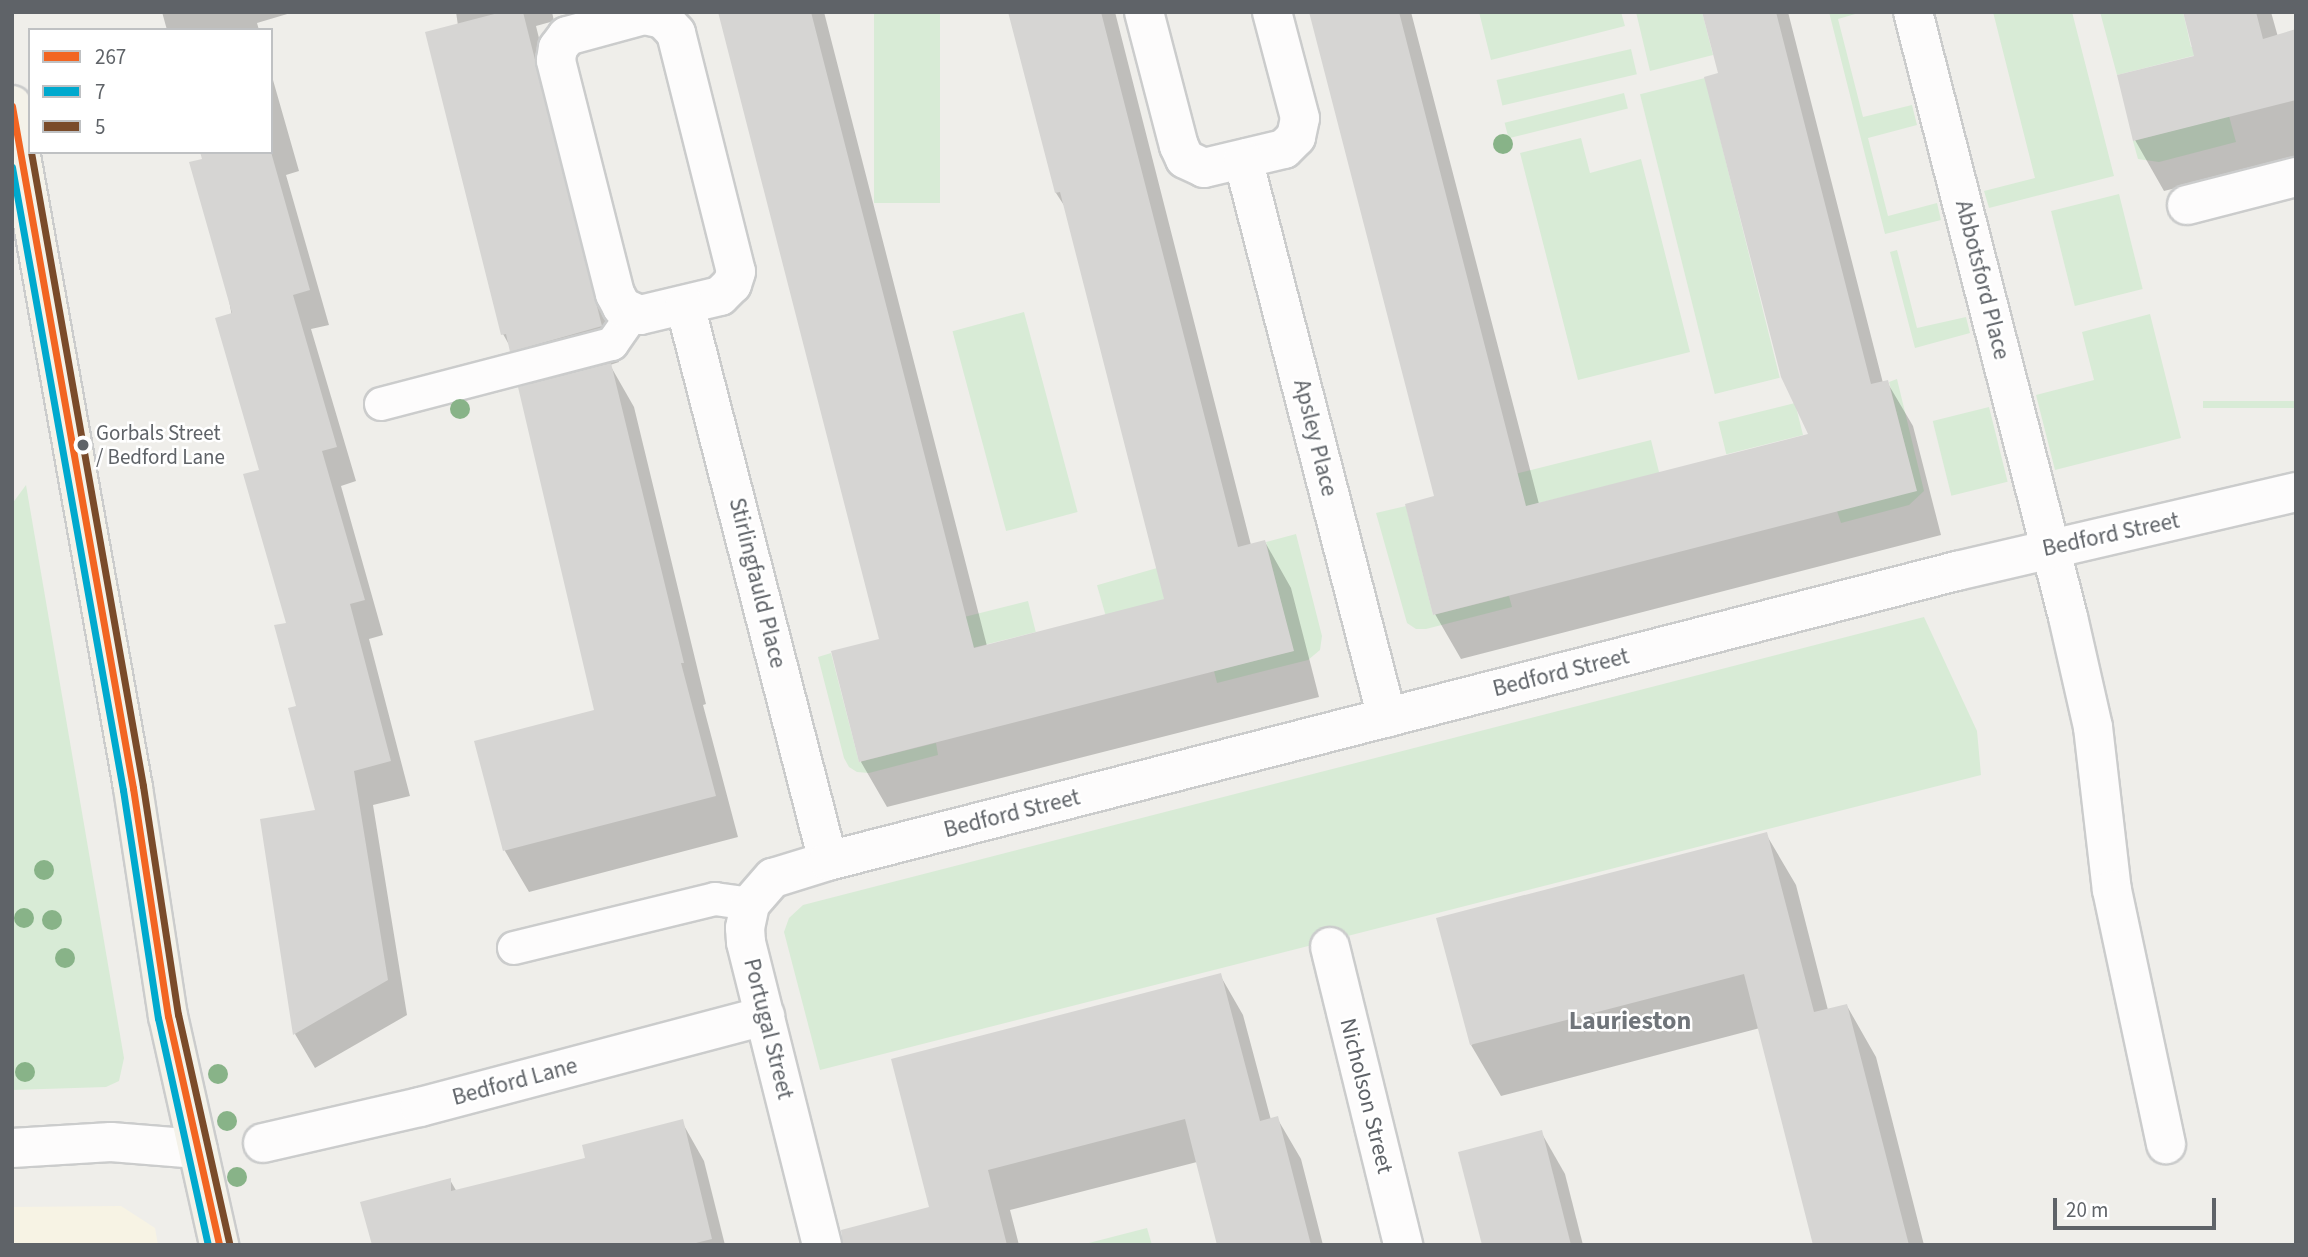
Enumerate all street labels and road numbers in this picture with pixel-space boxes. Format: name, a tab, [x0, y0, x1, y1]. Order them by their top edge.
street label: Abbotsford Place	[1949, 198, 2015, 362]
street label: Apsley Place	[1287, 377, 1343, 499]
street label: Stirlingfauld Place	[723, 495, 791, 671]
street label: Bedford Street	[2040, 507, 2182, 563]
street label: Bedford Street	[1490, 643, 1632, 703]
street label: Bedford Street	[941, 784, 1083, 844]
street label: Portugal Street	[737, 956, 799, 1102]
street label: Nicholson Street	[1333, 1016, 1399, 1176]
street label: Bedford Lane	[449, 1052, 581, 1112]

